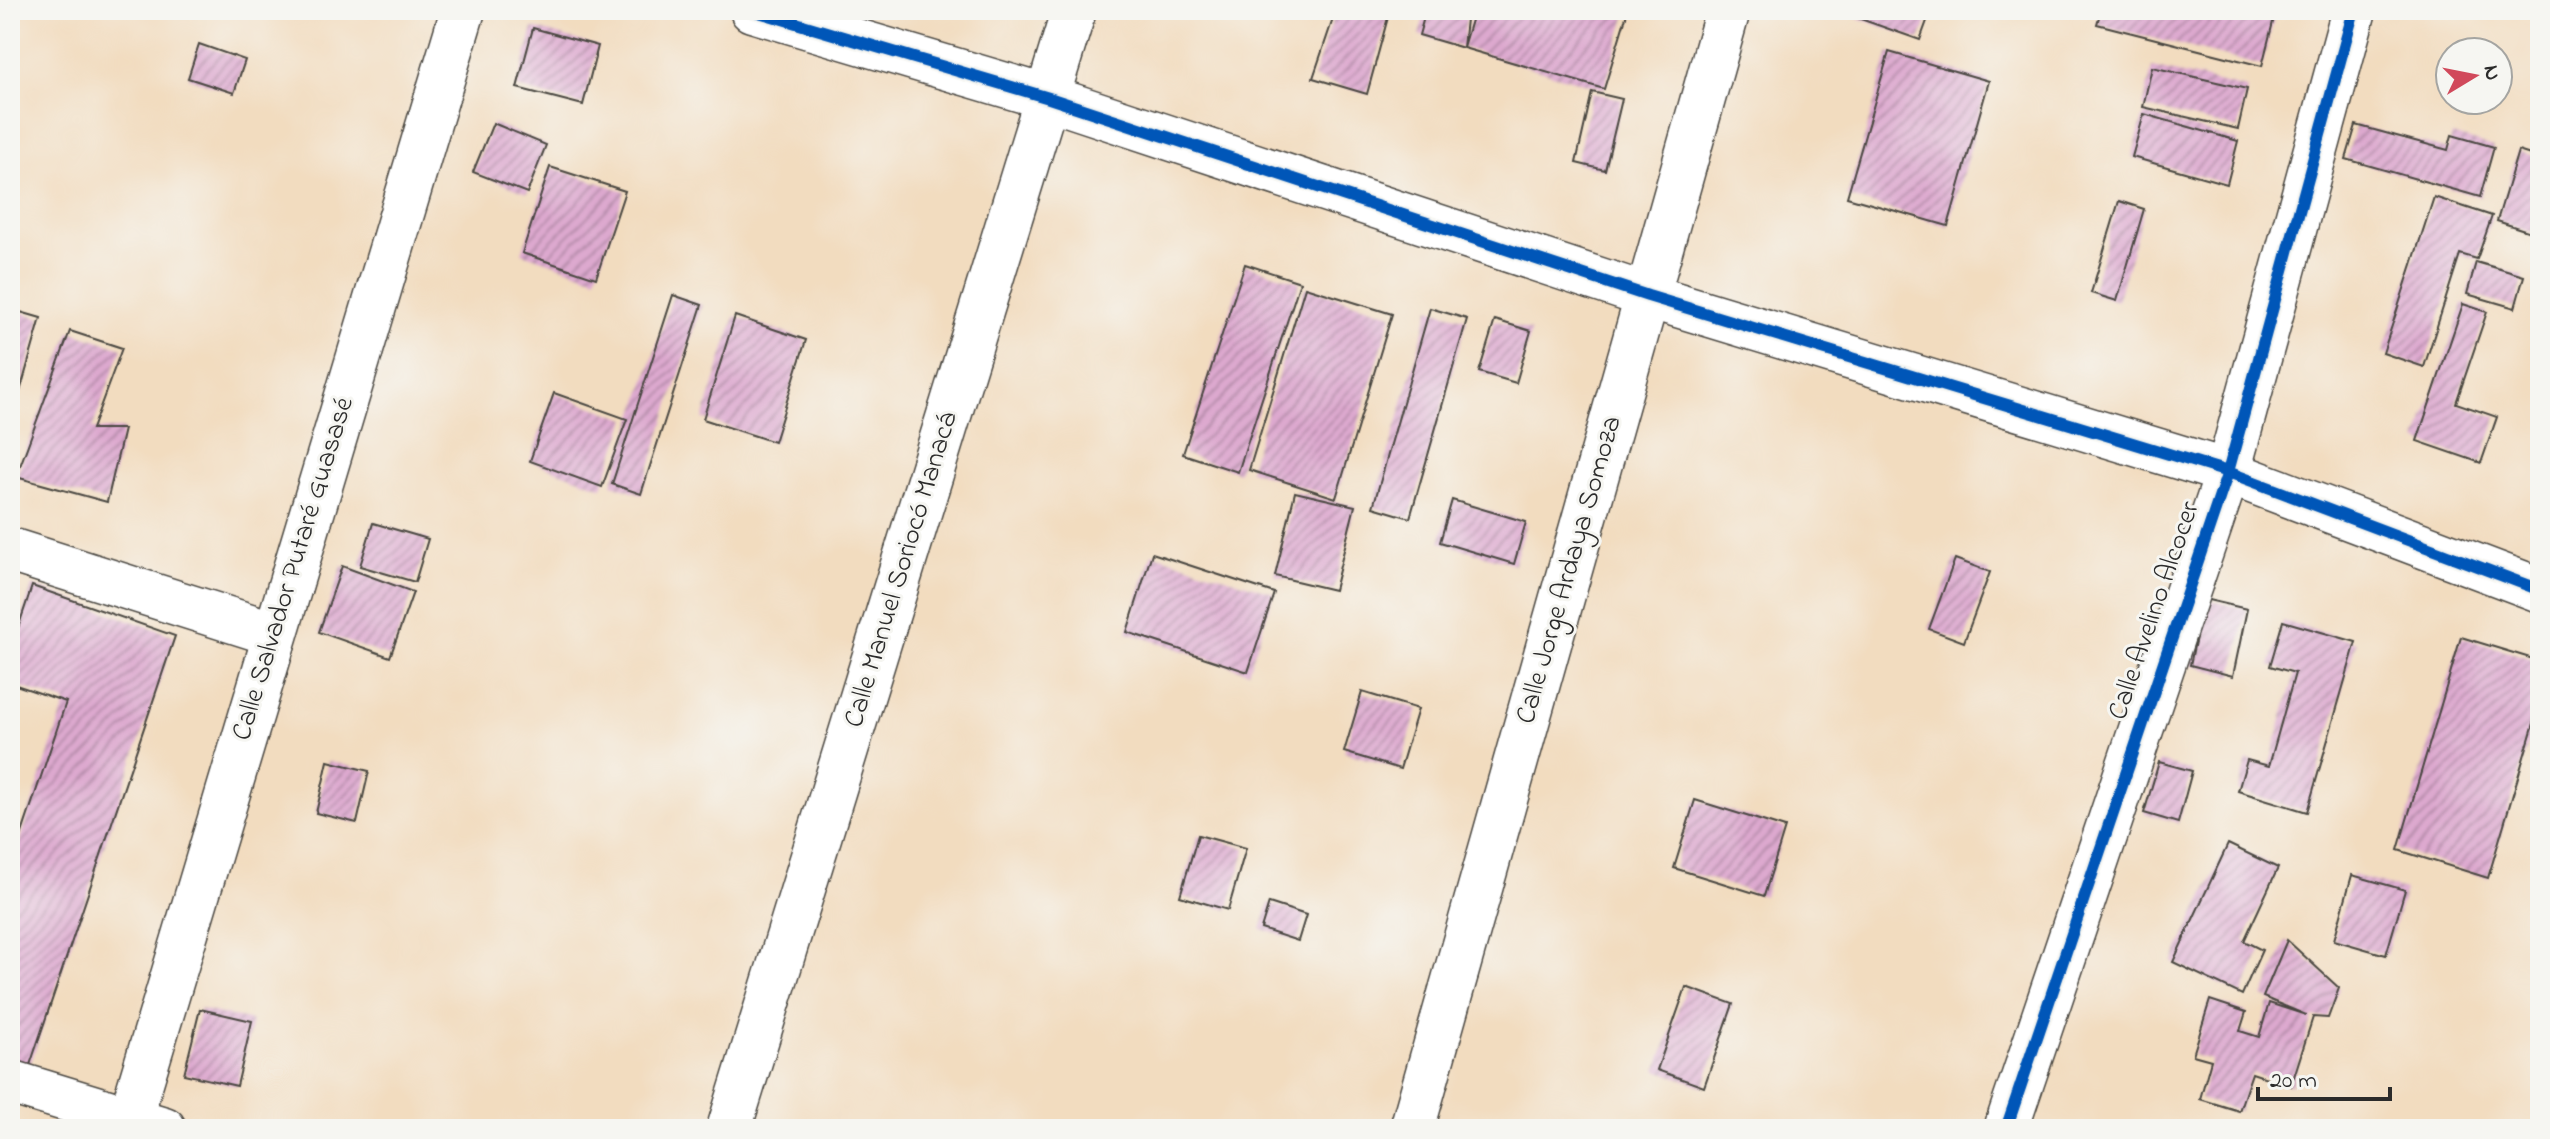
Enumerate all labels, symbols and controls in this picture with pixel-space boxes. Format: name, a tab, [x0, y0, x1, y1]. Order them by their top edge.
north arrow	[2434, 36, 2514, 116]
text: N	[2474, 63, 2508, 83]
street label: Calle Salvador Putaré Guasasé	[222, 392, 366, 746]
street label: Calle Manuel Soriocó Manacá	[834, 407, 970, 733]
street label: Calle Jorge Ardaya Somoza	[1506, 411, 1634, 729]
street label: Calle Avelino Alcocer	[2098, 496, 2212, 726]
scale bar	[2258, 1051, 2390, 1101]
text: 20 m	[2270, 1064, 2317, 1099]

